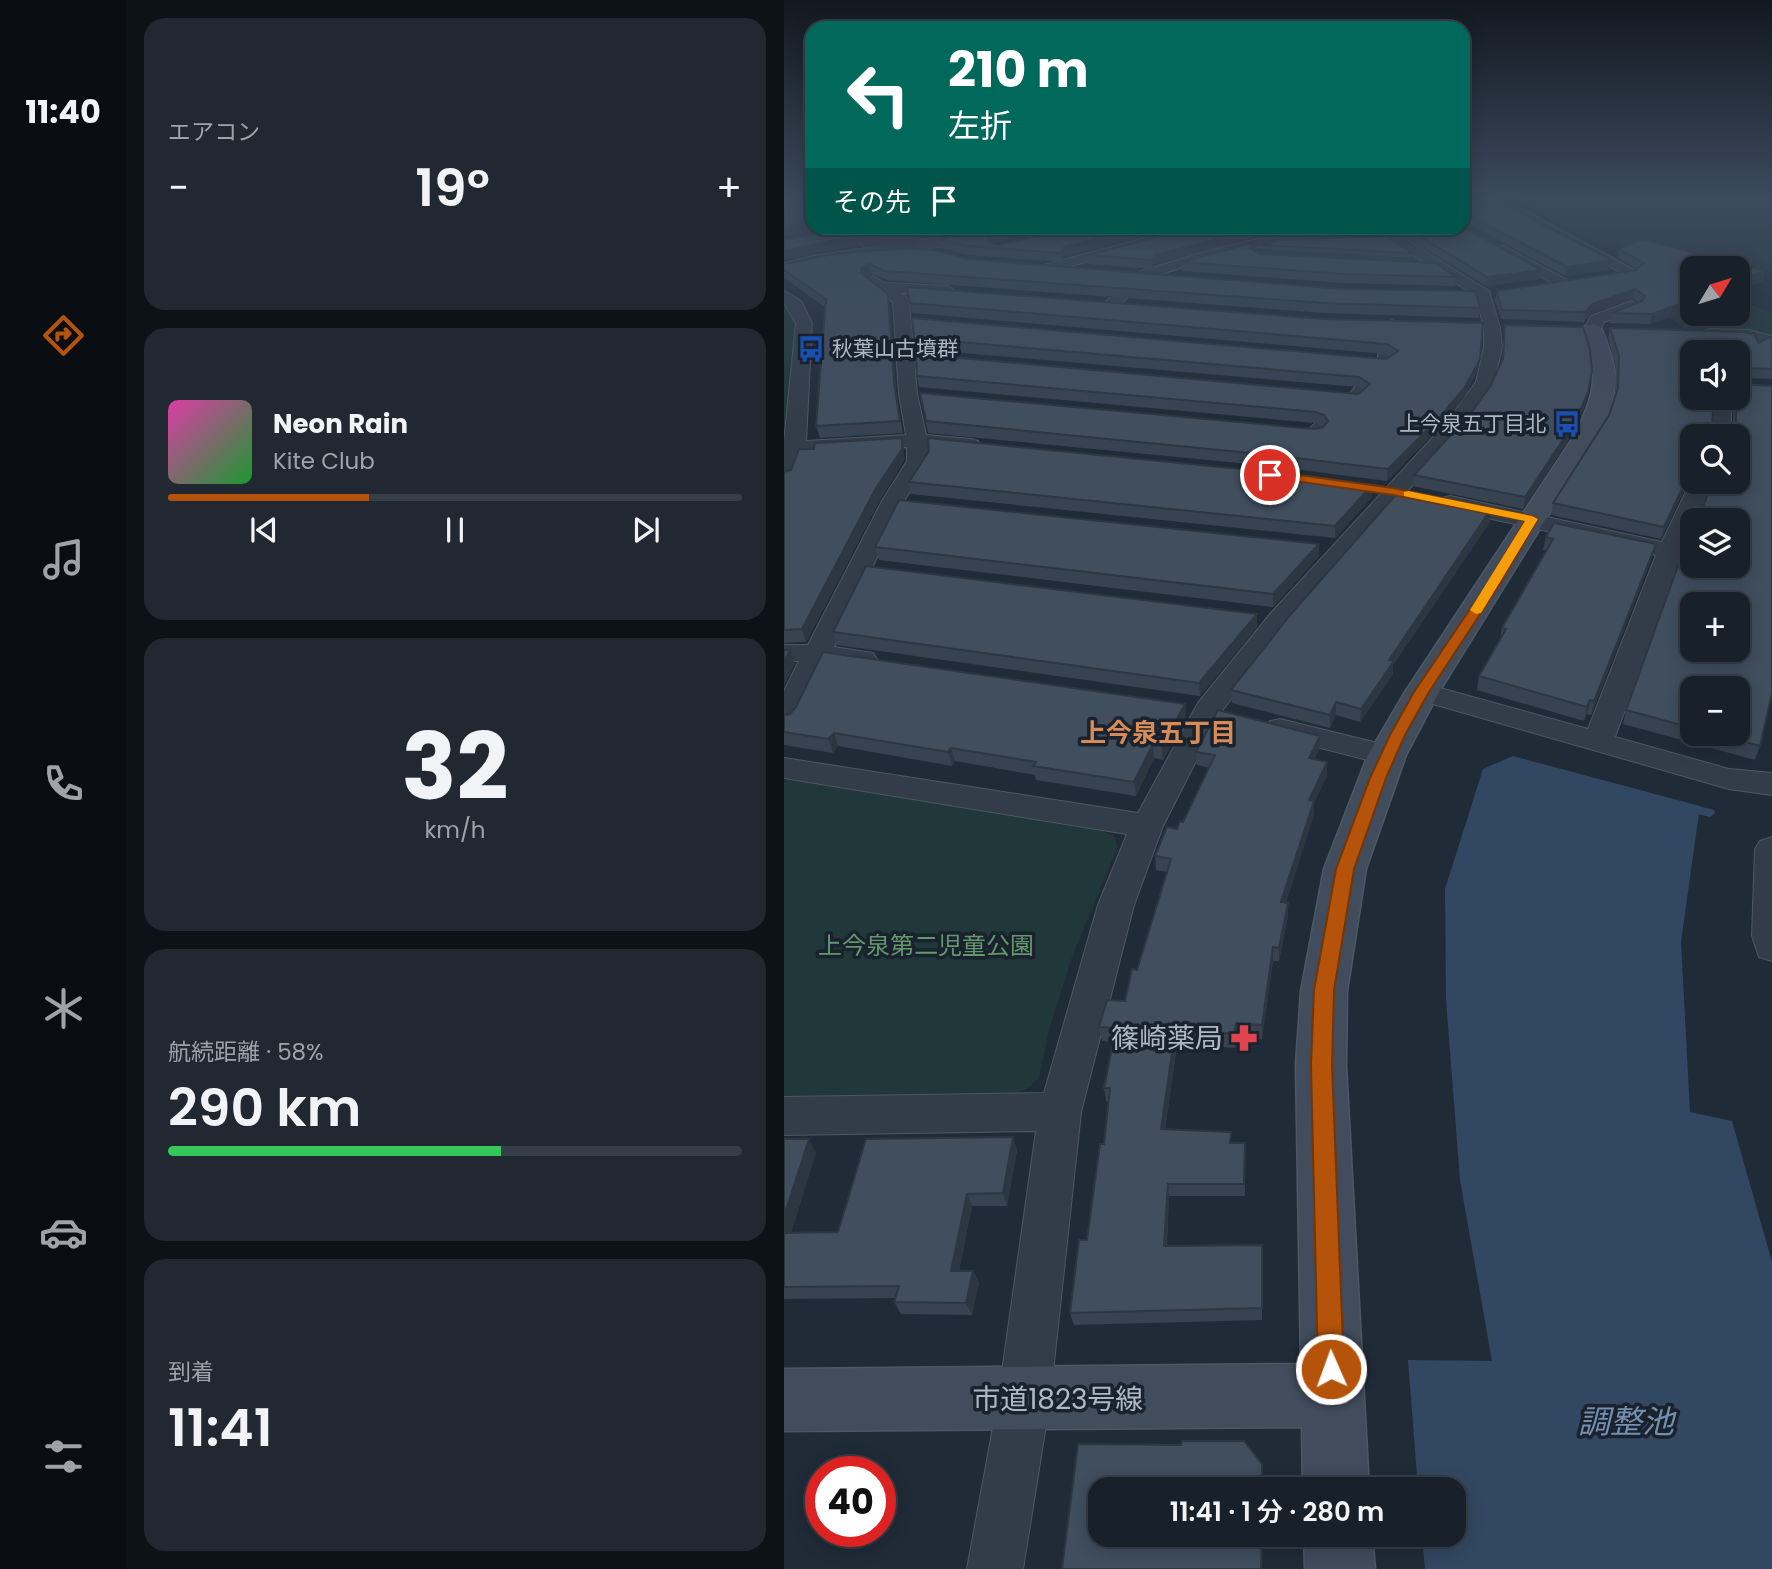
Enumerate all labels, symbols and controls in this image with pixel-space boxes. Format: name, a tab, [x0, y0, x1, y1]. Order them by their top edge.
text: 210 m	[948, 36, 1089, 104]
icon: left	[833, 49, 924, 140]
text: 11:40	[25, 89, 101, 134]
text: 左折	[948, 103, 1012, 148]
text: エアコン	[168, 116, 260, 148]
text: 19°	[415, 151, 490, 224]
text: −	[168, 161, 189, 214]
text: +	[716, 161, 742, 214]
icon: arrive	[925, 182, 963, 220]
text: その先	[833, 184, 911, 220]
north arrow	[1680, 256, 1750, 326]
map controls	[1680, 256, 1750, 746]
icon: directions	[39, 311, 88, 360]
bus stop icon: 秋葉山古墳群	[796, 334, 826, 364]
place label: 秋葉山古墳群	[832, 334, 958, 363]
button: sound	[1680, 340, 1750, 410]
text: Neon Rain	[273, 406, 408, 442]
place label: 上今泉五丁目北	[1399, 409, 1546, 438]
bus stop icon: 上今泉五丁目北	[1552, 409, 1582, 439]
button: search	[1680, 424, 1750, 494]
text: Kite Club	[273, 445, 375, 477]
pin	[1240, 445, 1300, 505]
icon: arrive	[1251, 456, 1289, 494]
button: layers	[1680, 508, 1750, 578]
icon: previous	[245, 511, 283, 549]
icon: pause	[436, 511, 474, 549]
icon: next	[627, 511, 665, 549]
icon: music	[39, 535, 88, 584]
button: +	[1680, 592, 1750, 662]
button: −	[1680, 676, 1750, 746]
text: 32	[401, 703, 509, 831]
district label: 上今泉五丁目	[1080, 715, 1236, 751]
icon: phone	[39, 759, 88, 808]
text: km/h	[424, 814, 486, 846]
park label: 上今泉第二児童公園	[818, 929, 1034, 962]
icon: climate	[39, 984, 88, 1033]
place label: 篠崎薬局	[1111, 1019, 1223, 1058]
pharmacy icon: 篠崎薬局	[1229, 1023, 1259, 1053]
text: 航続距離 · 58%	[168, 1036, 324, 1068]
text: 290 km	[168, 1071, 361, 1144]
icon: car	[39, 1208, 88, 1257]
position arrow	[1294, 1332, 1368, 1406]
text: 到着	[168, 1356, 214, 1388]
street label: 市道1823号線	[972, 1380, 1144, 1419]
text: 11:41	[168, 1391, 273, 1464]
water label: 調整池	[1578, 1399, 1677, 1444]
icon: filters	[39, 1432, 88, 1481]
speed limit sign: 40	[805, 1456, 896, 1547]
text: 11:41 · 1 分 · 280 m	[1170, 1494, 1384, 1530]

